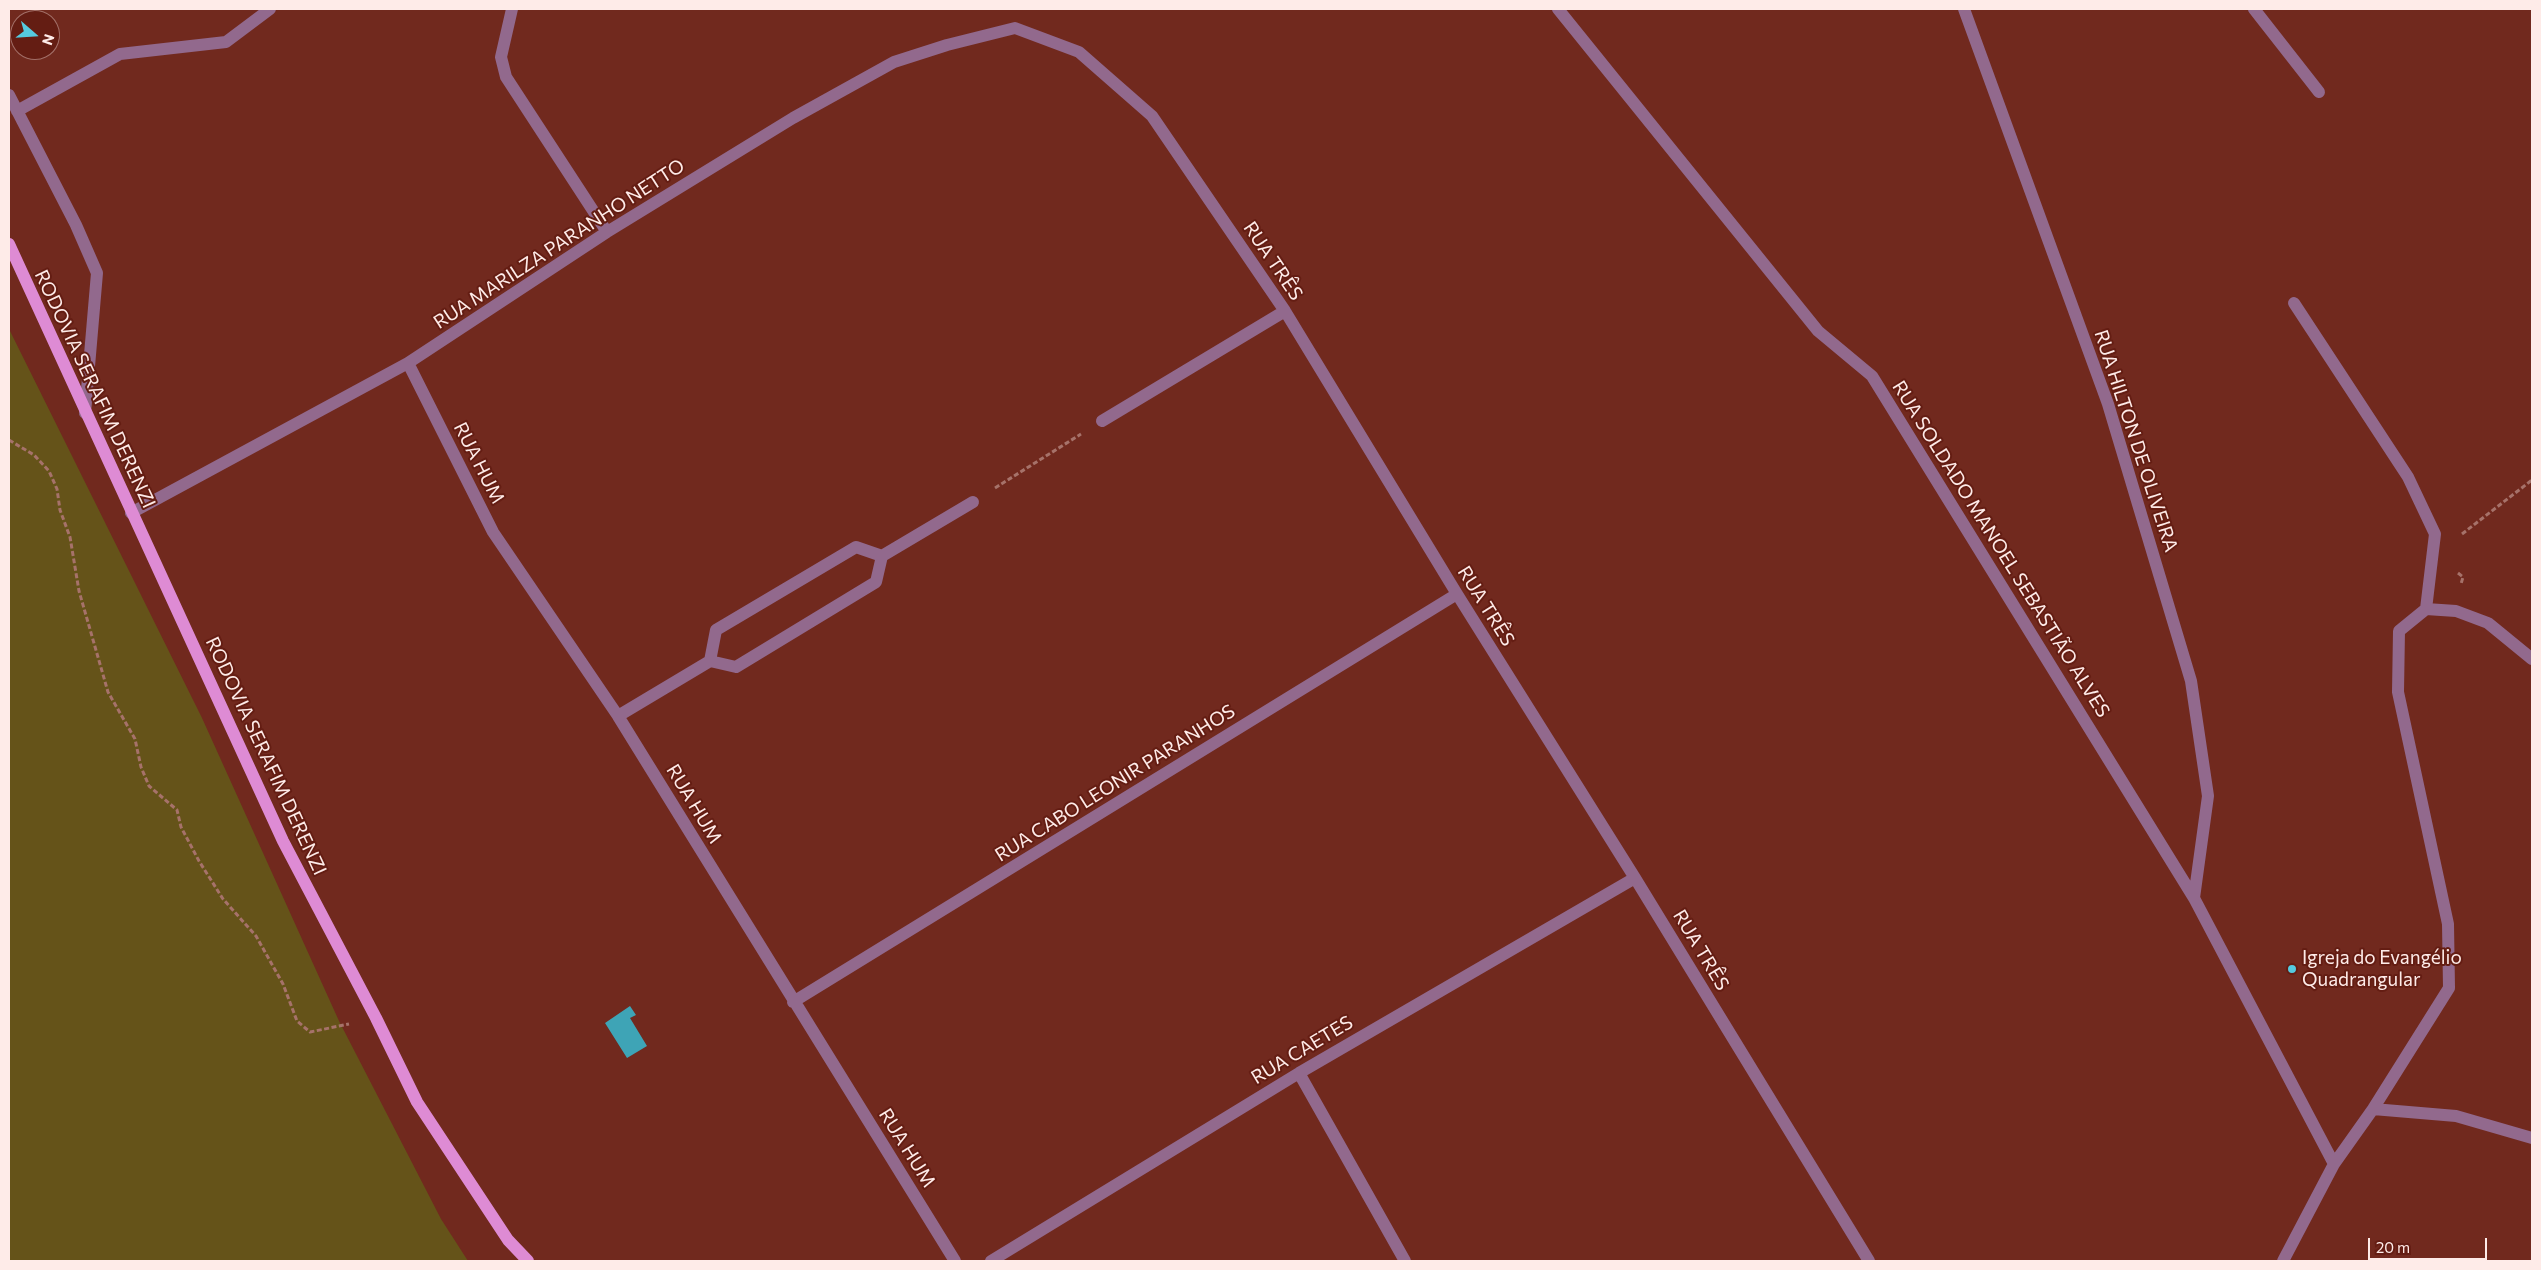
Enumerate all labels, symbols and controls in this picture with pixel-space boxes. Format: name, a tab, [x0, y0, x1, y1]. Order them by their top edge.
north arrow	[10, 10, 60, 60]
text: N	[39, 32, 58, 47]
street label: RUA MARILZA PARANHO NETTO	[429, 154, 689, 334]
street label: RUA TRÊS	[1238, 217, 1308, 305]
street label: RODOVIA SERAFIM DERENZI	[30, 266, 160, 512]
street label: RUA HILTON DE OLIVEIRA	[2089, 327, 2183, 555]
street label: RUA SOLDADO MANOEL SEBASTIÃO ALVES	[1887, 377, 2115, 721]
street label: RUA HUM	[449, 418, 509, 508]
street label: RUA TRÊS	[1453, 562, 1519, 650]
street label: RODOVIA SERAFIM DERENZI	[201, 633, 331, 879]
street label: RUA CABO LEONIR PARANHOS	[991, 699, 1239, 867]
street label: RUA HUM	[661, 760, 727, 848]
street label: RUA TRÊS	[1668, 906, 1734, 994]
place label: Igreja do Evangélio Quadrangular	[2302, 947, 2462, 991]
marker: Igreja do Evangélio Quadrangular	[2286, 963, 2298, 975]
street label: RUA CAETES	[1247, 1011, 1357, 1089]
street label: RUA HUM	[874, 1104, 940, 1192]
scale bar	[2371, 1228, 2490, 1260]
text: 20 m	[2376, 1238, 2410, 1256]

